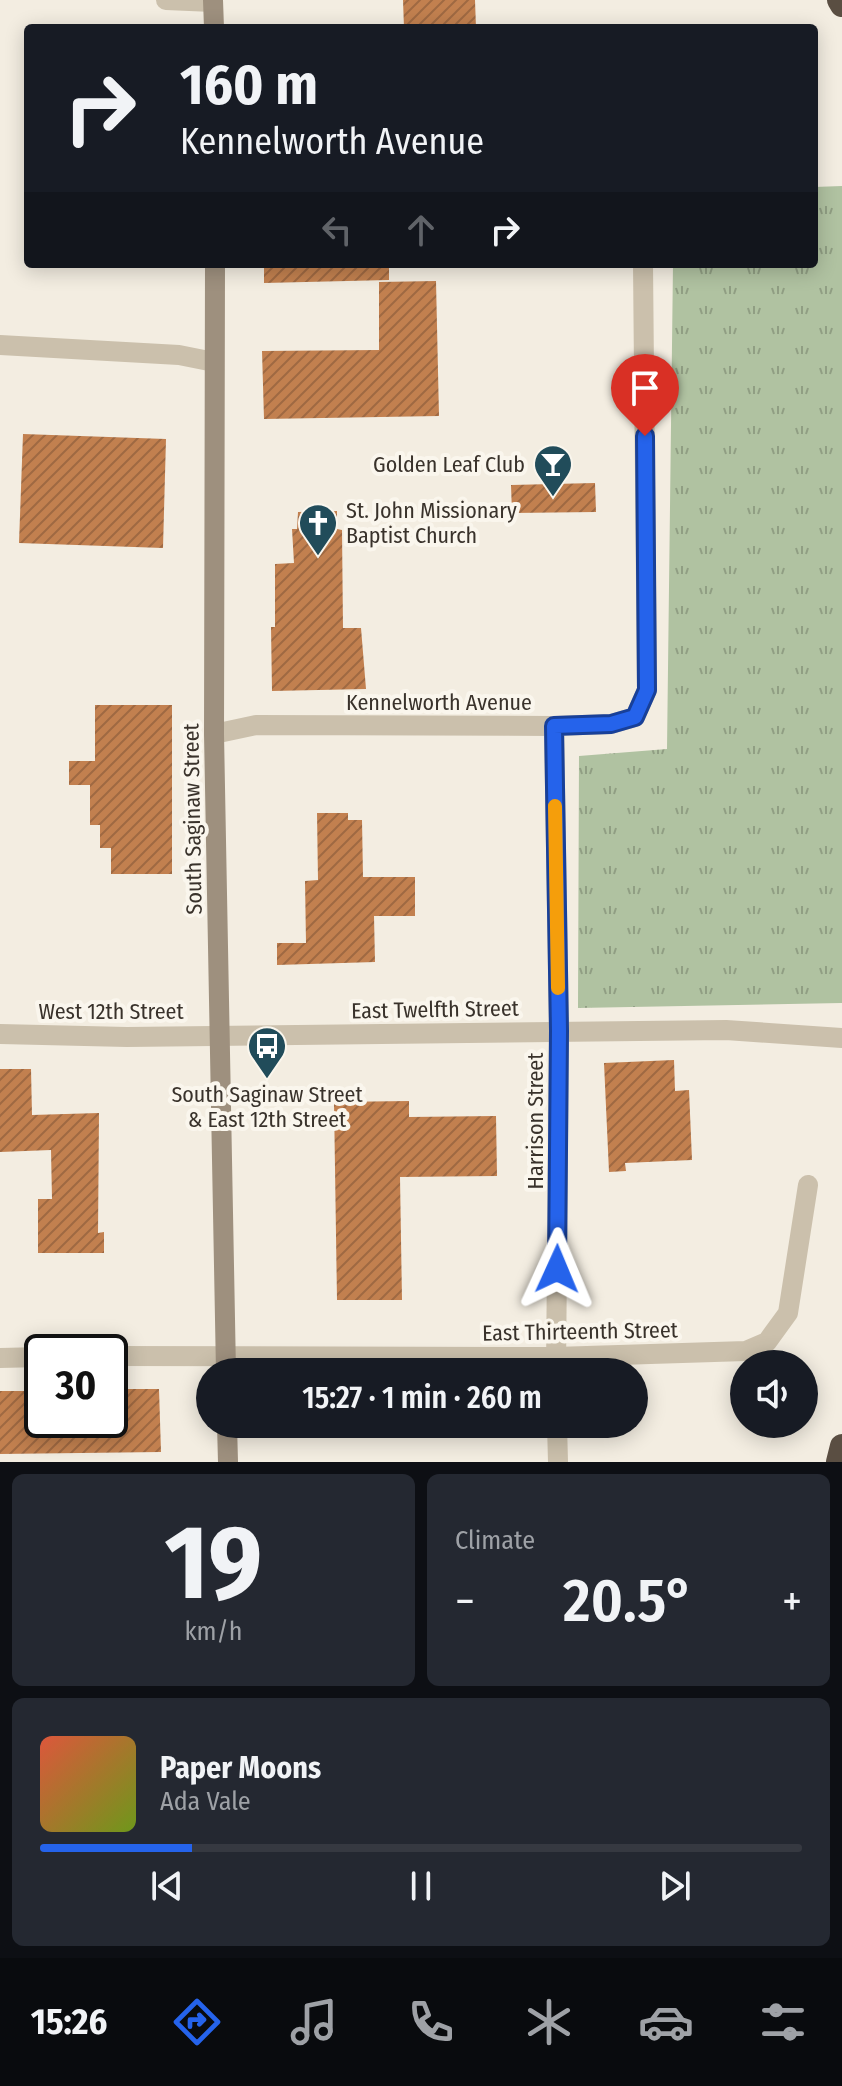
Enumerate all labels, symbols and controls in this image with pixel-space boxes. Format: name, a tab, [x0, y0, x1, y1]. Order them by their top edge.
text: 160 m	[180, 52, 318, 119]
icon: right	[48, 56, 152, 160]
text: Kennelworth Avenue	[180, 120, 484, 164]
icon: left	[315, 208, 359, 252]
icon: ahead	[399, 208, 443, 252]
icon: right	[483, 208, 527, 252]
pin	[611, 354, 679, 436]
icon: arrive	[623, 366, 667, 410]
bar icon: Golden Leaf Club	[532, 443, 574, 498]
place label: Golden Leaf Club	[373, 451, 525, 478]
place label: St. John Missionary Baptist Church	[346, 497, 517, 549]
church icon: St. John Missionary Baptist Church	[297, 502, 339, 557]
street label: Kennelworth Avenue	[346, 689, 532, 716]
street label: South Saginaw Street	[177, 722, 208, 915]
street label: East Twelfth Street	[351, 995, 520, 1024]
street label: West 12th Street	[38, 998, 184, 1025]
bus stop icon: South Saginaw Street & East 12th Street	[246, 1025, 288, 1080]
street label: Harrison Street	[522, 1052, 549, 1189]
place label: South Saginaw Street & East 12th Street	[171, 1081, 363, 1133]
position arrow	[515, 1227, 599, 1311]
street label: East Thirteenth Street	[482, 1316, 679, 1347]
speed limit sign: 30	[24, 1334, 128, 1438]
map controls	[730, 1350, 818, 1438]
button: sound	[730, 1350, 818, 1438]
text: 15:27 · 1 min · 260 m	[302, 1380, 542, 1416]
text: 19	[165, 1501, 262, 1626]
text: Climate	[455, 1525, 535, 1556]
text: 20.5°	[563, 1565, 694, 1637]
text: −	[455, 1575, 475, 1628]
text: +	[782, 1575, 802, 1628]
text: km/h	[185, 1616, 242, 1647]
text: Paper Moons	[160, 1750, 321, 1786]
text: Ada Vale	[160, 1786, 251, 1817]
icon: previous	[145, 1864, 189, 1908]
icon: pause	[399, 1864, 443, 1908]
icon: next	[653, 1864, 697, 1908]
icon: directions	[169, 1994, 225, 2050]
icon: music	[286, 1994, 342, 2050]
icon: phone	[403, 1994, 459, 2050]
icon: climate	[521, 1994, 577, 2050]
icon: car	[638, 1994, 694, 2050]
icon: filters	[755, 1994, 811, 2050]
text: 15:26	[31, 2000, 107, 2044]

